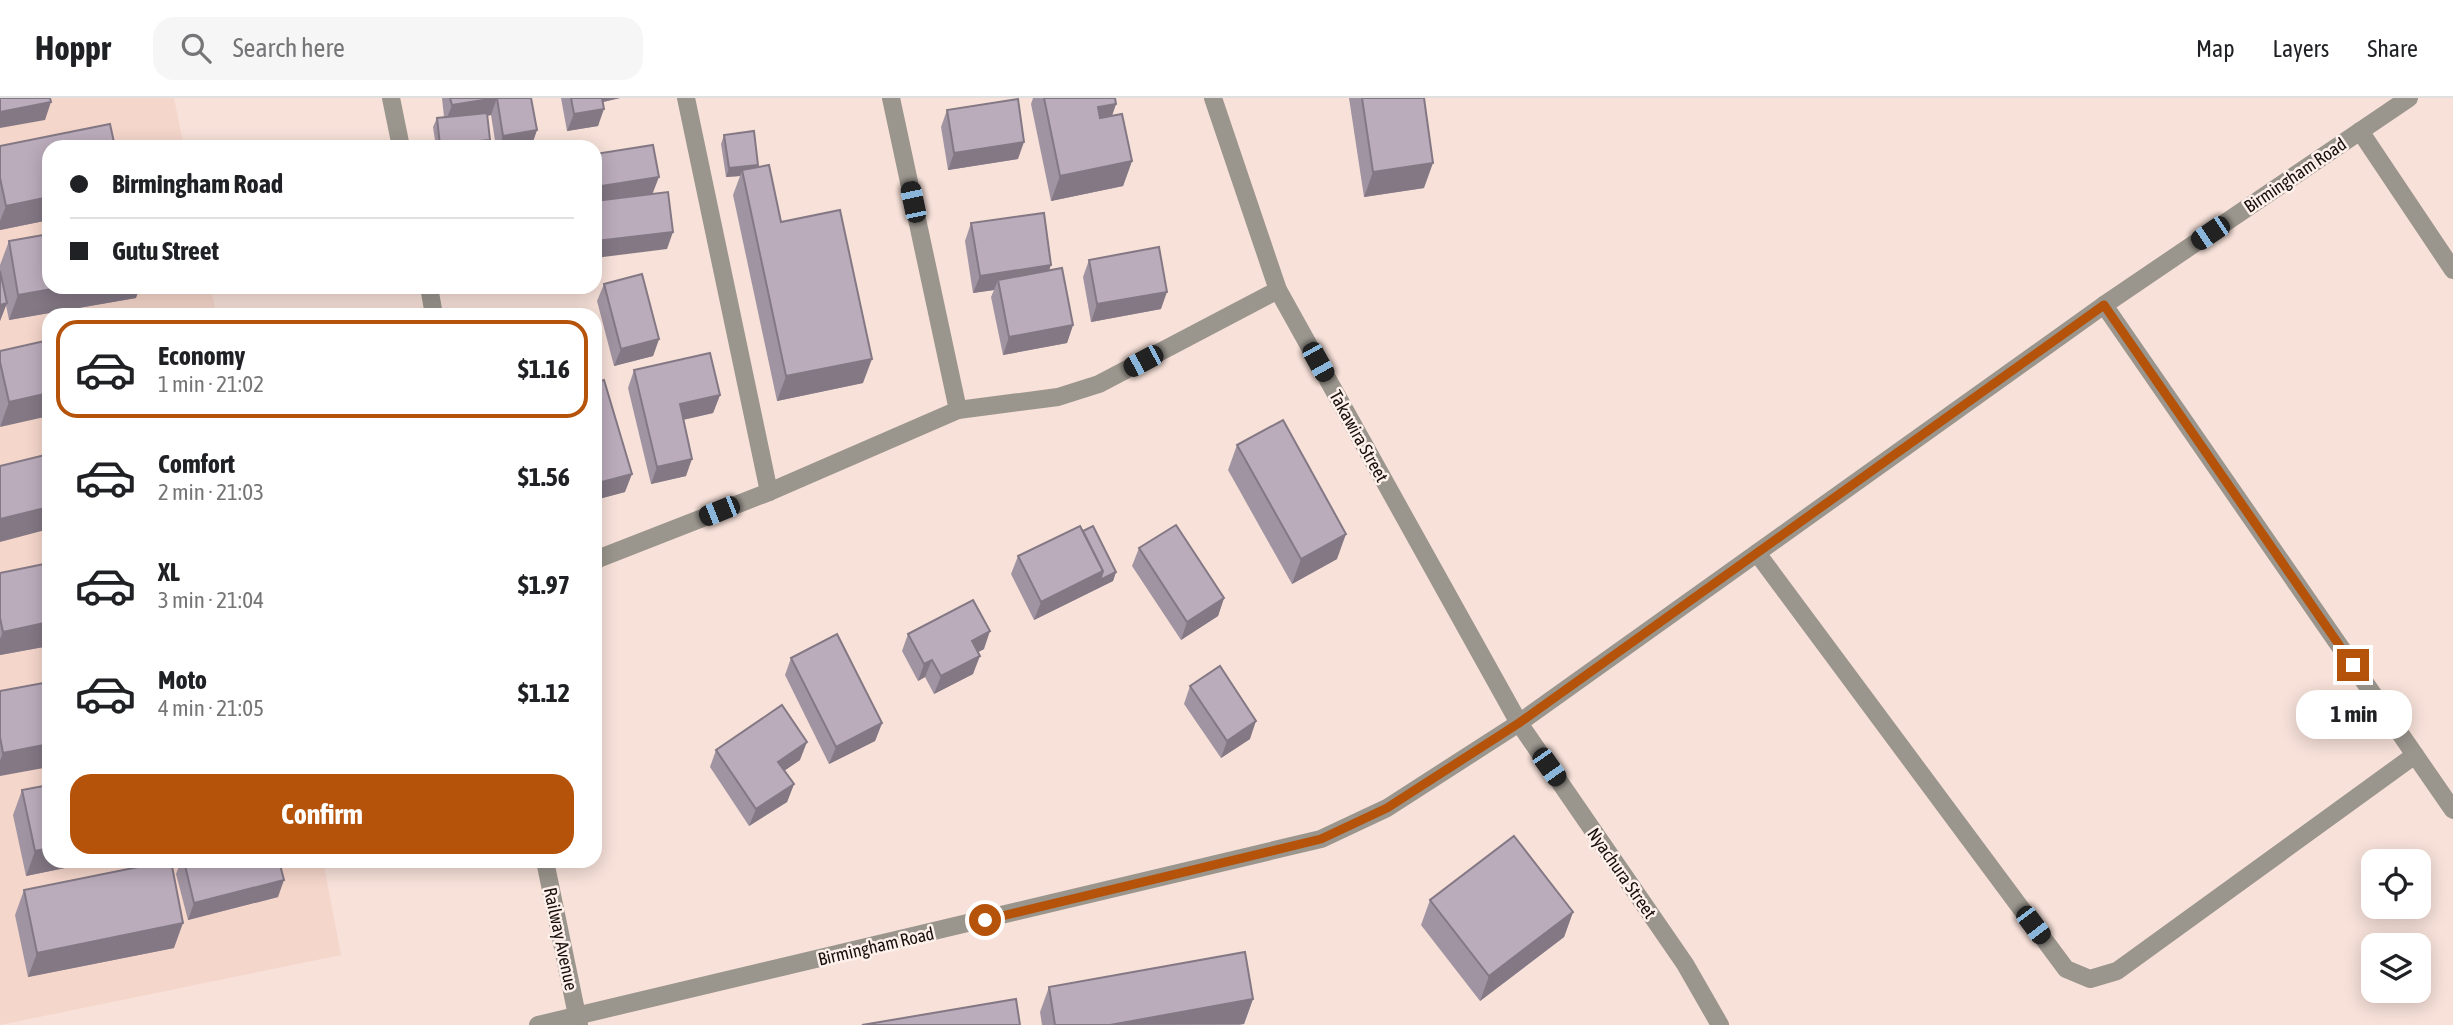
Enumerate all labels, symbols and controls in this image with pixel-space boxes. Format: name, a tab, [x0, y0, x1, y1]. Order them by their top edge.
search box	[153, 17, 643, 80]
text: Hoppr	[35, 29, 111, 67]
icon: search	[177, 29, 215, 67]
text: Search here	[233, 33, 345, 63]
text: Map	[2196, 35, 2235, 62]
text: Layers	[2273, 35, 2329, 62]
text: Share	[2367, 35, 2418, 62]
street label: Birmingham Road	[2240, 133, 2350, 217]
text: Birmingham Road	[112, 169, 283, 199]
car	[899, 179, 928, 225]
car	[2187, 213, 2234, 253]
text: Gutu Street	[112, 236, 219, 266]
icon: car	[74, 338, 137, 401]
car	[1299, 339, 1338, 385]
text: Economy	[158, 341, 245, 371]
car	[1120, 342, 1167, 380]
text: $1.16	[518, 354, 570, 384]
text: 1 min · 21:02	[158, 371, 264, 397]
street label: Takawira Street	[1325, 387, 1393, 485]
icon: car	[74, 446, 137, 509]
text: Comfort	[158, 449, 235, 479]
text: $1.56	[518, 462, 570, 492]
text: 2 min · 21:03	[158, 479, 264, 505]
car	[696, 493, 743, 529]
icon: car	[74, 554, 137, 617]
text: XL	[158, 557, 180, 587]
text: $1.97	[518, 570, 570, 600]
text: 3 min · 21:04	[158, 587, 264, 613]
route end	[2337, 649, 2369, 681]
icon: car	[74, 662, 137, 725]
text: Moto	[158, 665, 207, 695]
text: $1.12	[518, 678, 570, 708]
callout: 1 min	[2295, 690, 2411, 738]
text: 4 min · 21:05	[158, 695, 264, 721]
text: 1 min	[2331, 701, 2377, 727]
car	[1529, 744, 1570, 790]
button: Confirm	[70, 774, 574, 854]
street label: Nyachura Street	[1583, 824, 1661, 922]
map controls	[2361, 849, 2431, 1003]
button: locate	[2361, 849, 2431, 919]
street label: Railway Avenue	[540, 886, 582, 992]
car	[2012, 902, 2055, 948]
route start	[969, 904, 1001, 936]
street label: Birmingham Road	[816, 922, 936, 970]
button: layers	[2361, 933, 2431, 1003]

